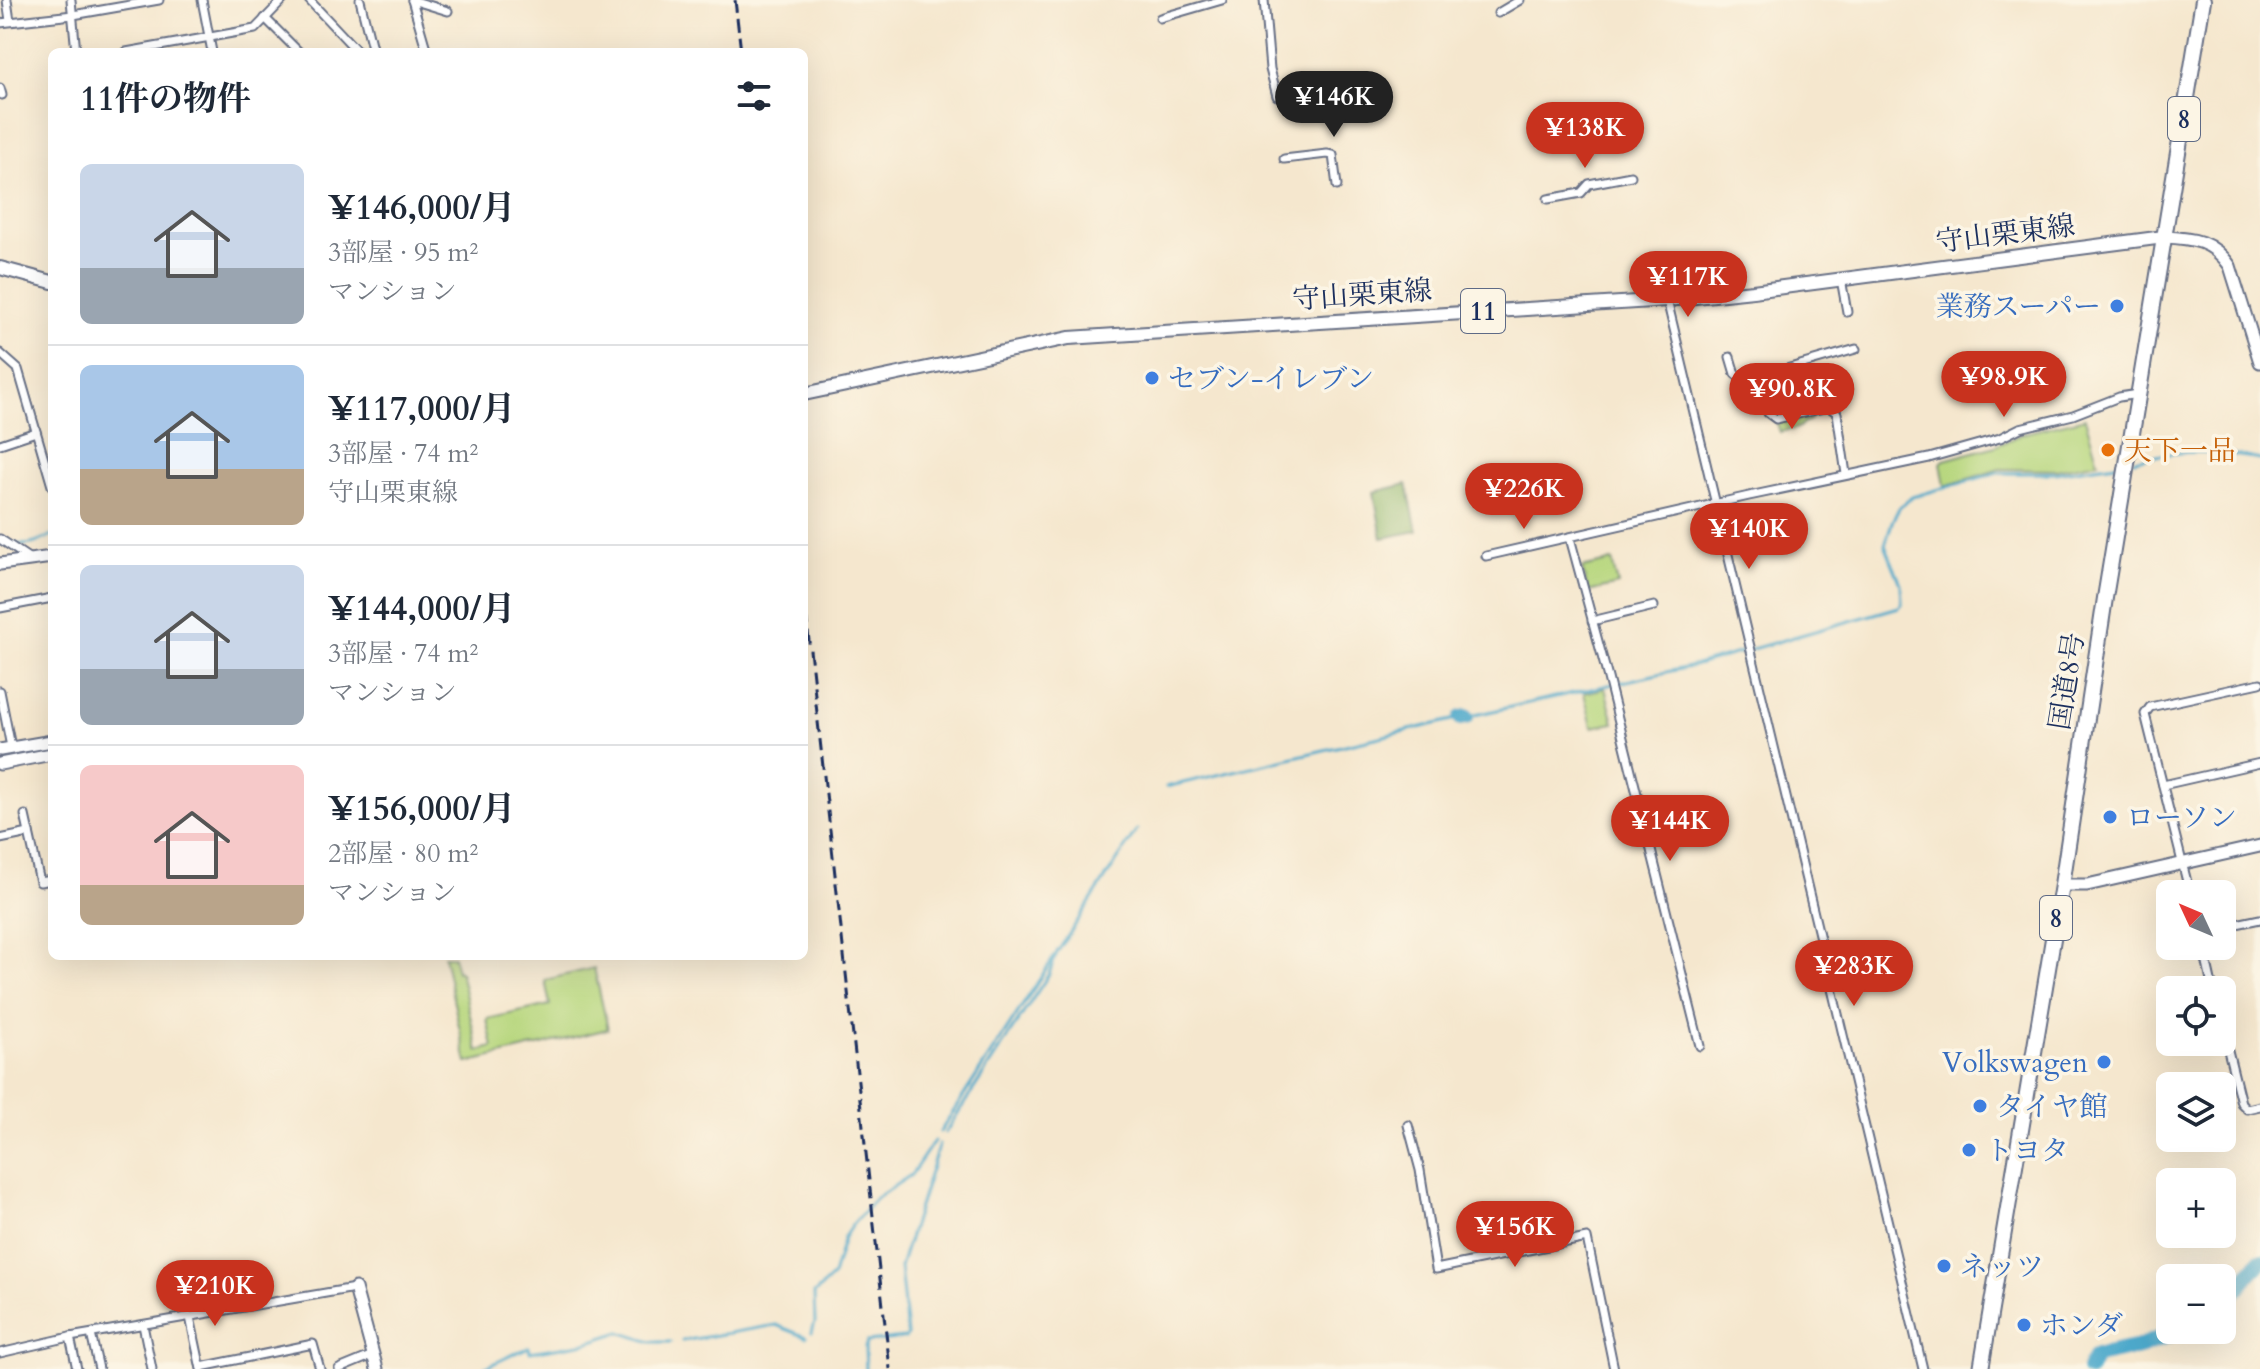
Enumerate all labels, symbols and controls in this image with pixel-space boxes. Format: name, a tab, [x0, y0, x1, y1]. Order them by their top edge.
pin: ¥146K	[1278, 71, 1390, 139]
icon: filters	[732, 74, 776, 118]
text: 11件の物件	[80, 76, 251, 122]
text: ¥146K	[1293, 79, 1375, 114]
road number: 8	[2168, 97, 2200, 141]
pin: ¥138K	[1529, 102, 1641, 170]
text: ¥138K	[1544, 110, 1626, 145]
text: ¥146,000/月	[328, 185, 516, 231]
icon: home	[144, 196, 240, 292]
street label: 守山栗東線	[1933, 207, 2077, 261]
text: 3部屋 · 95 m²	[328, 235, 478, 270]
pin: ¥117K	[1632, 251, 1744, 319]
text: ¥117K	[1647, 259, 1729, 294]
street label: 守山栗東線	[1291, 271, 1433, 319]
text: マンション	[328, 274, 457, 309]
place label: 業務スーパー	[1936, 288, 2101, 326]
road number: 11	[1461, 289, 1505, 333]
marker: 業務スーパー	[2108, 297, 2126, 315]
pin: ¥98.9K	[1939, 351, 2069, 419]
text: ¥98.9K	[1959, 359, 2049, 394]
place label: セブン-イレブン	[1168, 360, 1374, 398]
pin: ¥90.8K	[1727, 363, 1857, 431]
marker: セブン-イレブン	[1143, 369, 1161, 387]
text: ¥90.8K	[1747, 371, 1837, 406]
text: ¥117,000/月	[328, 386, 516, 432]
icon: home	[144, 397, 240, 493]
place label: 天下一品	[2124, 432, 2236, 470]
text: 3部屋 · 74 m²	[328, 436, 478, 471]
marker: 天下一品	[2099, 441, 2117, 459]
pin: ¥226K	[1468, 463, 1580, 531]
text: ¥226K	[1483, 471, 1565, 506]
text: 守山栗東線	[328, 475, 458, 510]
pin: ¥140K	[1693, 503, 1805, 571]
text: ¥140K	[1708, 511, 1790, 546]
text: ¥144,000/月	[328, 586, 516, 632]
icon: home	[144, 597, 240, 693]
street label: 国道8号	[2041, 630, 2093, 733]
text: 3部屋 · 74 m²	[328, 636, 478, 671]
text: マンション	[328, 675, 457, 710]
text: ¥156,000/月	[328, 786, 516, 832]
pin: ¥144K	[1614, 795, 1726, 863]
icon: home	[144, 797, 240, 893]
place label: ローソン	[2126, 799, 2237, 837]
text: ¥144K	[1629, 803, 1711, 838]
marker: ローソン	[2101, 808, 2119, 826]
text: 2部屋 · 80 m²	[328, 836, 478, 871]
text: マンション	[328, 875, 457, 910]
north arrow	[2156, 880, 2236, 960]
map controls	[2156, 880, 2236, 1344]
road number: 8	[2040, 896, 2072, 940]
pin: ¥283K	[1798, 940, 1910, 1008]
text: ¥283K	[1813, 948, 1895, 983]
button: locate	[2156, 976, 2236, 1056]
place label: Volkswagen	[1942, 1044, 2088, 1082]
marker: Volkswagen	[2095, 1053, 2113, 1071]
button: layers	[2156, 1072, 2236, 1152]
place label: タイヤ館	[1996, 1088, 2107, 1126]
marker: タイヤ館	[1971, 1097, 1989, 1115]
place label: トヨタ	[1985, 1132, 2069, 1170]
marker: トヨタ	[1960, 1141, 1978, 1159]
button: +	[2156, 1168, 2236, 1248]
pin: ¥156K	[1459, 1201, 1571, 1269]
text: ¥156K	[1474, 1209, 1556, 1244]
place label: ネッツ	[1960, 1248, 2044, 1286]
marker: ネッツ	[1935, 1257, 1953, 1275]
pin: ¥210K	[159, 1260, 271, 1328]
button: −	[2156, 1264, 2236, 1344]
text: ¥210K	[174, 1268, 256, 1303]
place label: ホンダ	[2040, 1307, 2123, 1345]
marker: ホンダ	[2015, 1316, 2033, 1334]

